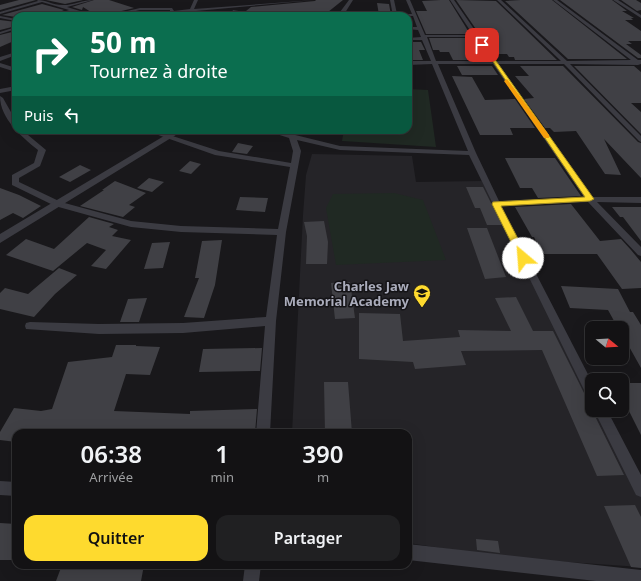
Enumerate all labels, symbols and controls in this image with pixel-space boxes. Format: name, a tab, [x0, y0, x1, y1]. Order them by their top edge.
text: 50 m	[90, 23, 157, 61]
icon: right	[24, 28, 76, 80]
pin	[465, 28, 499, 62]
icon: arrive	[471, 34, 493, 56]
text: Tournez à droite	[90, 59, 228, 83]
icon: left	[61, 104, 83, 126]
text: Puis	[24, 105, 53, 125]
position arrow	[502, 237, 544, 279]
place label: Charles Jaw Memorial Academy	[284, 277, 410, 310]
school or university icon: Charles Jaw Memorial Academy	[412, 283, 432, 308]
north arrow	[585, 321, 629, 365]
map controls	[585, 321, 629, 417]
button: search	[585, 373, 629, 417]
text: 06:38	[80, 437, 142, 470]
text: 1	[215, 437, 229, 470]
text: 390	[302, 437, 344, 470]
text: Arrivée	[89, 468, 133, 486]
text: min	[210, 468, 234, 486]
text: m	[317, 468, 329, 486]
button: Quitter	[24, 515, 208, 561]
button: Partager	[216, 515, 400, 561]

